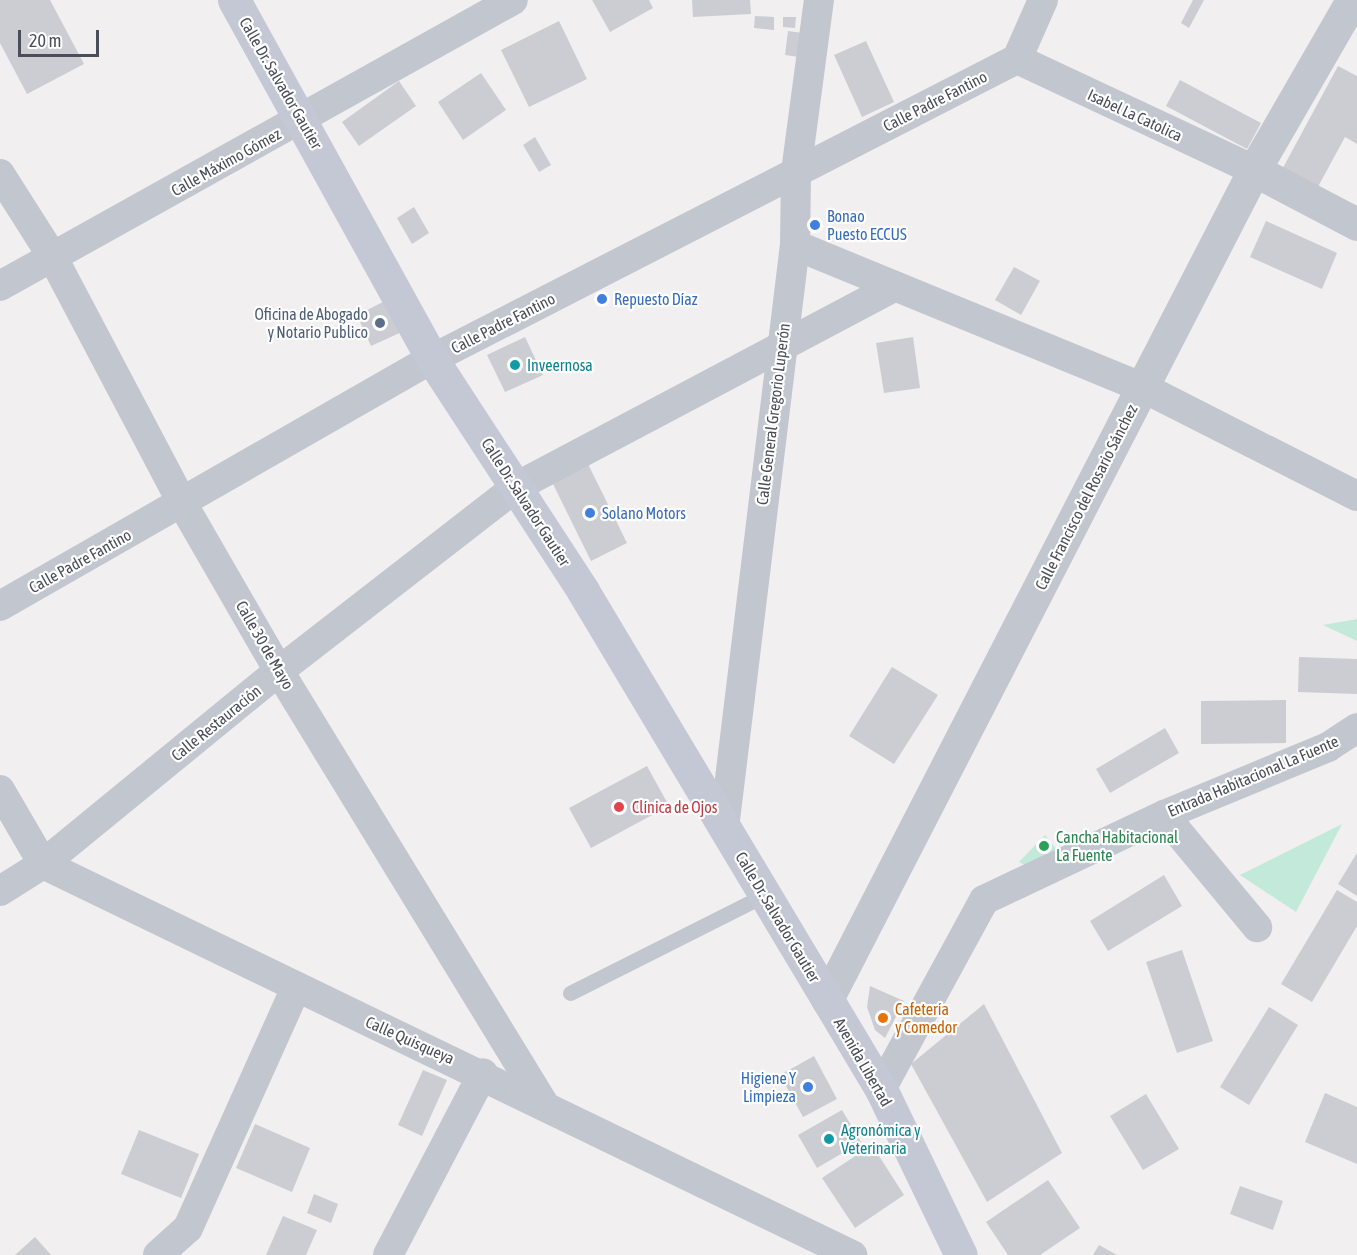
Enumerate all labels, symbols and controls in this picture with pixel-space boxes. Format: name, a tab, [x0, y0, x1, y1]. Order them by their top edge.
street label: Calle Dr. Salvador Gautier	[236, 14, 326, 152]
scale bar	[21, 18, 102, 56]
text: 20 m	[29, 30, 61, 51]
street label: Calle Padre Fantino	[880, 67, 990, 135]
street label: Isabel La Catolica	[1085, 85, 1185, 145]
street label: Calle Máximo Gómez	[168, 124, 284, 200]
place label: Bonao Puesto ECCUS	[827, 206, 907, 244]
marker: Bonao Puesto ECCUS	[808, 218, 822, 232]
street label: Calle Padre Fantino	[448, 289, 558, 357]
place label: Repuesto Díaz	[614, 289, 697, 309]
marker: Repuesto Díaz	[595, 292, 609, 306]
place label: Oficina de Abogado y Notario Publico	[254, 304, 368, 342]
marker: Oficina de Abogado y Notario Publico	[373, 316, 387, 330]
street label: Calle General Gregorio Luperón	[752, 322, 794, 506]
place label: Inveernosa	[527, 355, 593, 375]
marker: Inveernosa	[508, 358, 522, 372]
street label: Calle Francisco del Rosario Sánchez	[1031, 401, 1141, 593]
street label: Calle Dr. Salvador Gautier	[477, 434, 575, 570]
place label: Solano Motors	[602, 503, 686, 523]
marker: Solano Motors	[583, 506, 597, 520]
street label: Calle Padre Fantino	[25, 525, 135, 597]
street label: Calle 30 de Mayo	[232, 597, 298, 693]
street label: Calle Restauración	[167, 681, 265, 765]
street label: Entrada Habitacional La Fuente	[1165, 731, 1341, 821]
place label: Clínica de Ojos	[632, 797, 717, 817]
marker: Clínica de Ojos	[610, 798, 628, 816]
place label: Cancha Habitacional La Fuente	[1056, 827, 1178, 865]
marker: Cancha Habitacional La Fuente	[1037, 839, 1051, 853]
street label: Calle Dr. Salvador Gautier	[732, 848, 824, 986]
place label: Cafetería y Comedor	[895, 999, 957, 1037]
marker: Cafetería y Comedor	[876, 1011, 890, 1025]
street label: Calle Quisqueya	[363, 1012, 457, 1068]
street label: Avenida Libertad	[830, 1014, 896, 1110]
place label: Higiene Y Limpieza	[741, 1068, 796, 1106]
marker: Higiene Y Limpieza	[801, 1080, 815, 1094]
place label: Agronómica y Veterinaria	[841, 1120, 921, 1158]
marker: Agronómica y Veterinaria	[822, 1132, 836, 1146]

